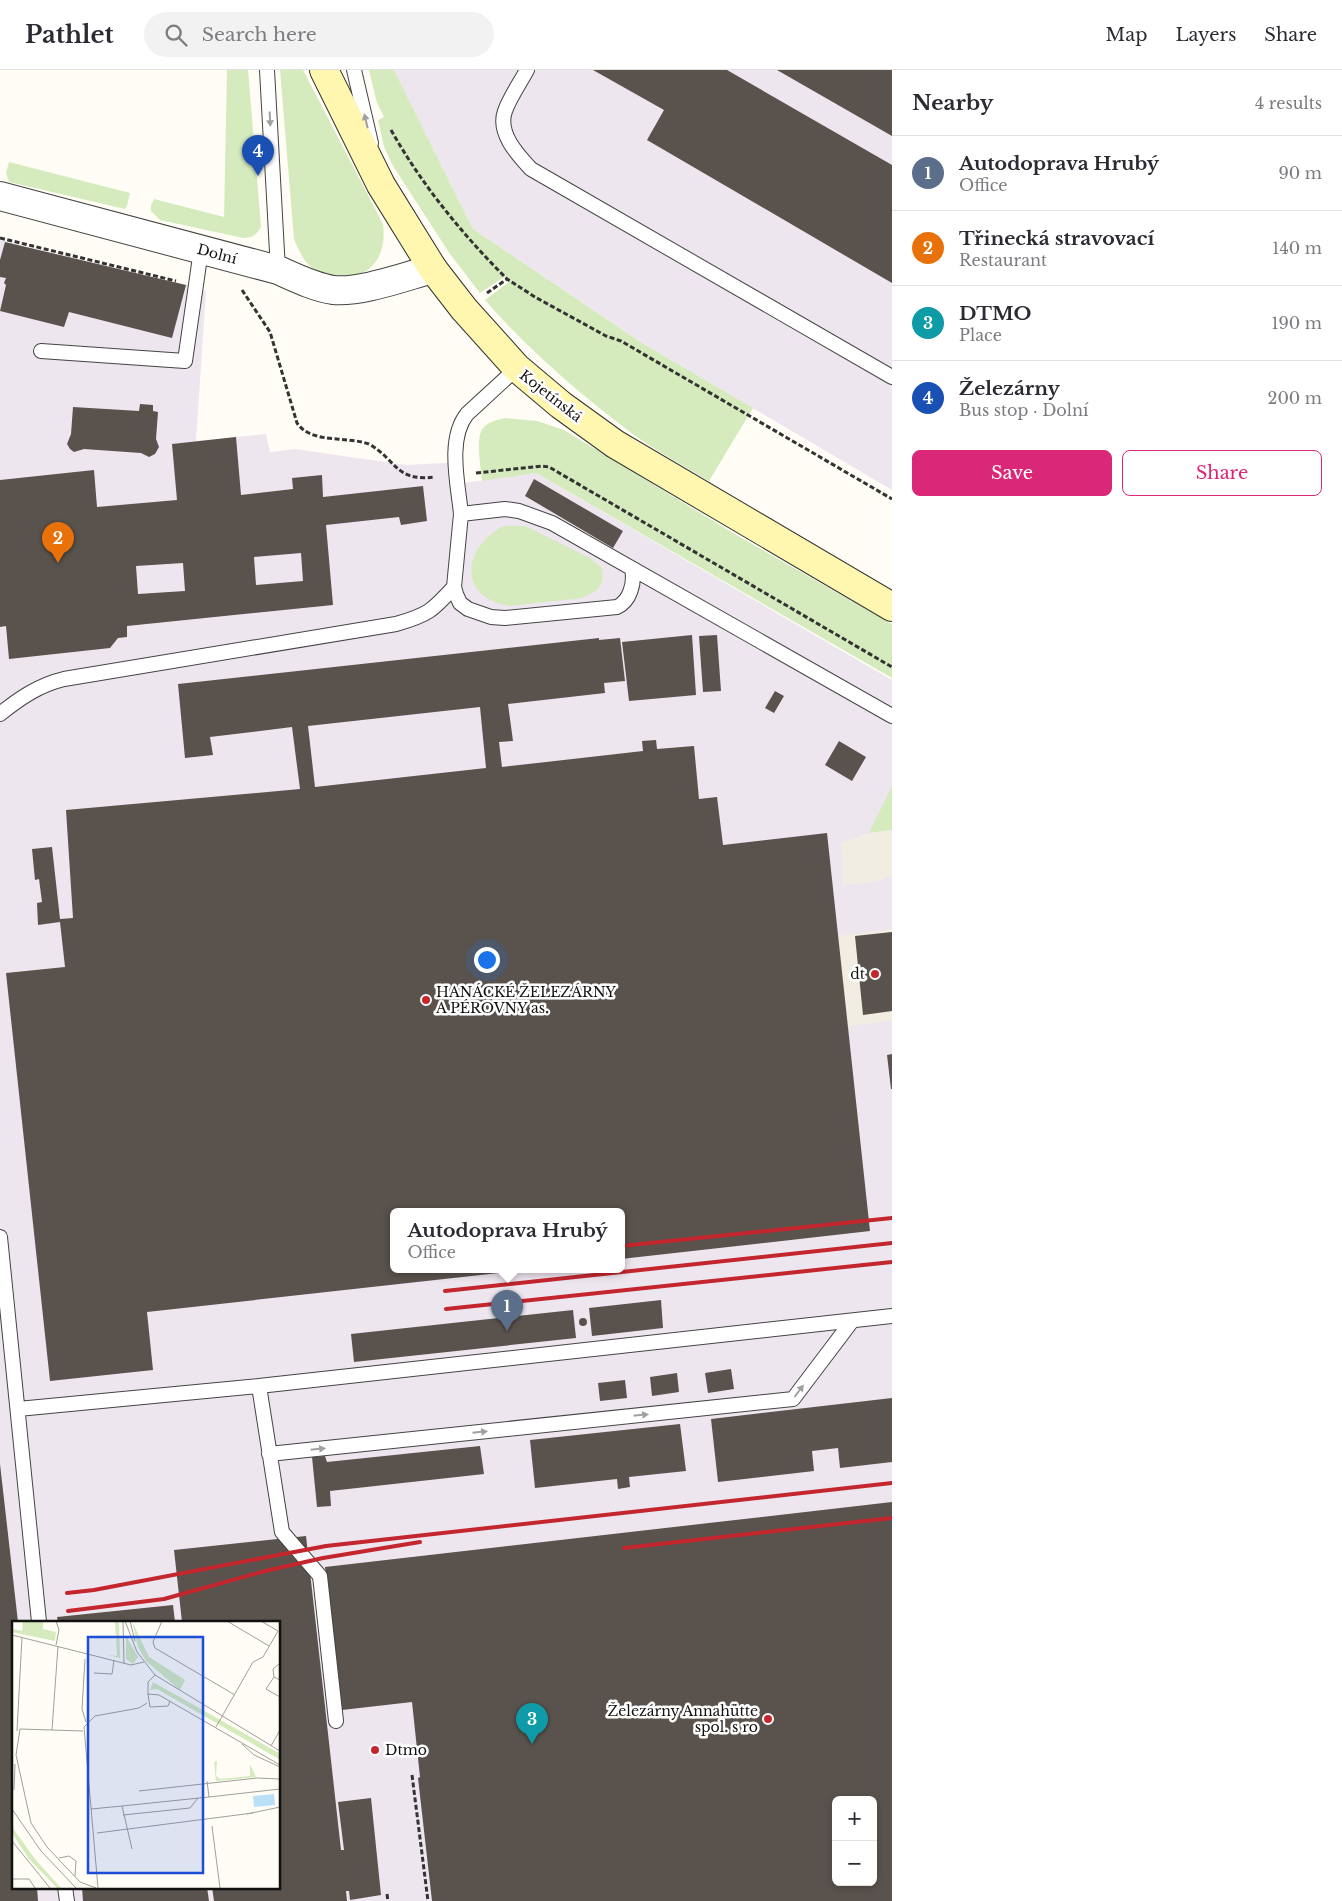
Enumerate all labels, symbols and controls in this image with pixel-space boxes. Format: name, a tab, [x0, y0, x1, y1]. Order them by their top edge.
search box	[144, 12, 494, 57]
text: Pathlet	[25, 20, 114, 49]
icon: search	[162, 21, 190, 49]
text: Search here	[202, 23, 317, 46]
text: Map	[1106, 24, 1147, 46]
text: Layers	[1175, 24, 1236, 46]
text: Share	[1264, 24, 1317, 46]
text: Nearby	[912, 90, 993, 116]
text: 4 results	[1255, 93, 1322, 113]
one-way arrow	[267, 111, 275, 127]
one-way arrow	[362, 113, 370, 128]
pin: 4	[242, 135, 274, 176]
text: Autodoprava Hrubý	[959, 152, 1159, 175]
text: 1	[925, 163, 931, 183]
text: 90 m	[1279, 163, 1322, 183]
text: Office	[959, 175, 1007, 195]
text: Třinecká stravovací	[959, 227, 1154, 250]
text: 2	[923, 238, 933, 258]
text: 140 m	[1272, 238, 1322, 258]
street label: Dolní	[195, 240, 239, 268]
text: Restaurant	[959, 250, 1047, 270]
text: DTMO	[959, 302, 1032, 325]
text: 3	[923, 313, 933, 333]
text: 190 m	[1271, 313, 1322, 333]
text: Place	[959, 325, 1002, 345]
street label: Kojetínská	[516, 366, 586, 426]
text: Železárny	[959, 377, 1060, 400]
text: 4	[923, 388, 933, 408]
text: 200 m	[1268, 388, 1322, 408]
text: Bus stop · Dolní	[959, 400, 1088, 420]
button: Save	[912, 450, 1112, 496]
button: Share	[1122, 450, 1322, 496]
pin: 2	[42, 522, 74, 563]
your location	[474, 947, 500, 973]
place label: dt	[850, 965, 866, 983]
marker: dt	[869, 968, 881, 980]
place label: HANÁCKÉ ŽELEZÁRNY A PÉROVNY as.	[435, 983, 617, 1017]
marker: HANÁCKÉ ŽELEZÁRNY A PÉROVNY as.	[420, 994, 432, 1006]
popup	[390, 1208, 625, 1273]
text: Autodoprava Hrubý	[407, 1219, 608, 1242]
text: Office	[407, 1242, 456, 1262]
pin: 1	[491, 1290, 523, 1331]
one-way arrow	[794, 1384, 804, 1398]
one-way arrow	[633, 1411, 649, 1419]
one-way arrow	[472, 1428, 488, 1436]
one-way arrow	[310, 1445, 326, 1453]
inset map	[12, 1621, 280, 1888]
place label: Železárny Annahütte spol. s ro	[608, 1702, 758, 1736]
pin: 3	[516, 1703, 548, 1744]
marker: Železárny Annahütte spol. s ro	[762, 1713, 774, 1725]
place label: Dtmo	[385, 1741, 427, 1759]
marker: Dtmo	[369, 1744, 381, 1756]
map controls	[832, 1796, 877, 1886]
button: +	[832, 1796, 877, 1841]
button: −	[832, 1841, 877, 1886]

